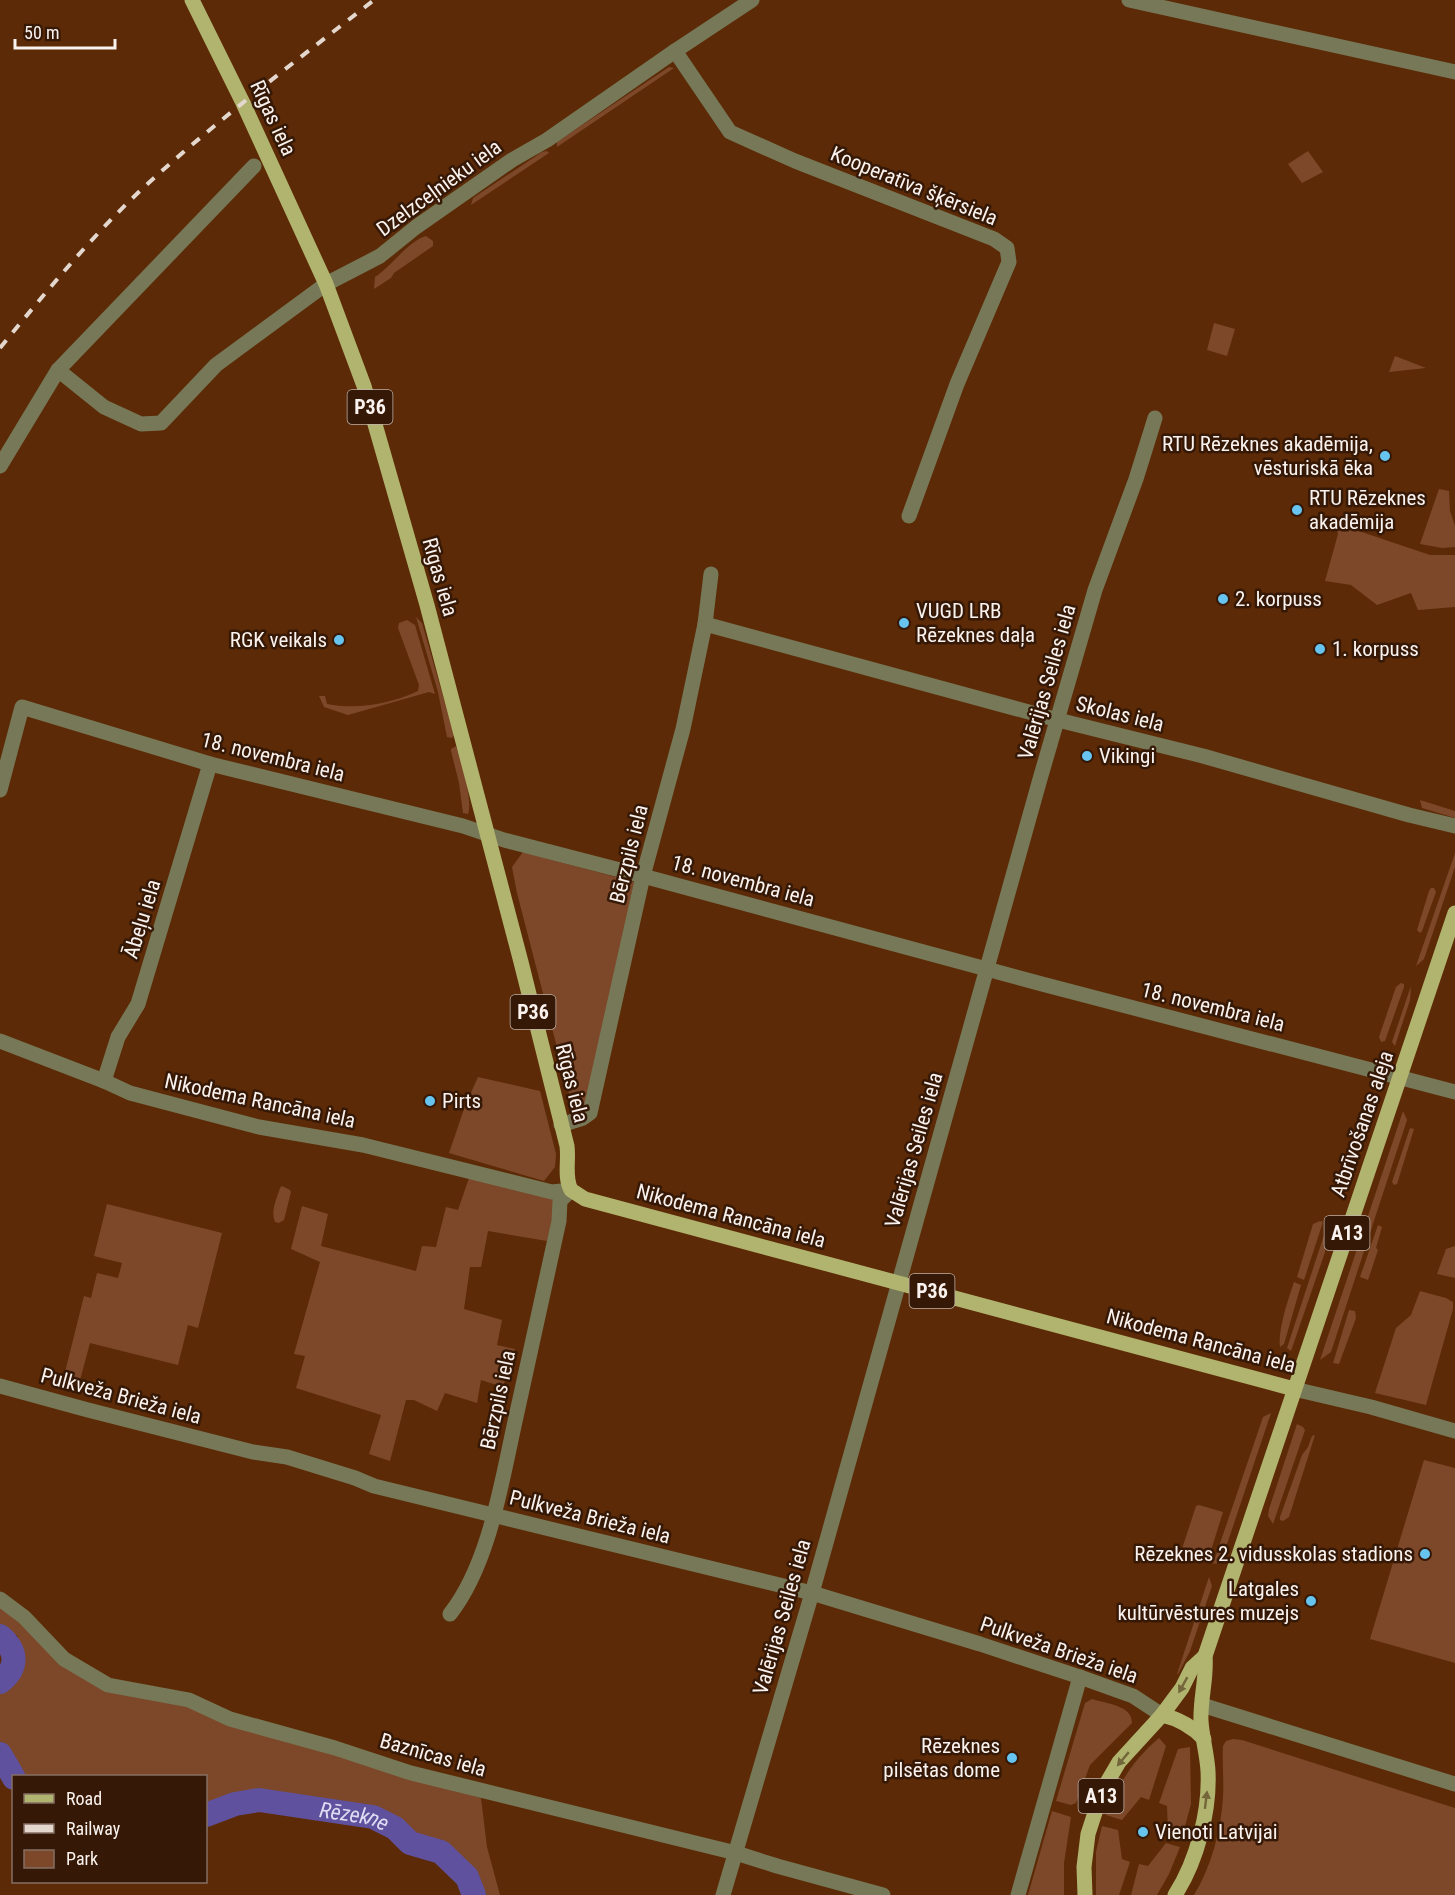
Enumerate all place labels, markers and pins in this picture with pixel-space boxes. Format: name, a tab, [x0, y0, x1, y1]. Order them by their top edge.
place label: RTU Rēzeknes akadēmija, vēsturiskā ēka	[1162, 432, 1373, 480]
marker: RTU Rēzeknes akadēmija, vēsturiskā ēka	[1378, 449, 1392, 463]
place label: RTU Rēzeknes akadēmija	[1309, 486, 1426, 534]
marker: RTU Rēzeknes akadēmija	[1290, 503, 1304, 517]
place label: 2. korpuss	[1235, 587, 1322, 611]
marker: 2. korpuss	[1216, 592, 1230, 606]
place label: VUGD LRB Rēzeknes daļa	[916, 599, 1035, 647]
marker: VUGD LRB Rēzeknes daļa	[897, 616, 911, 630]
place label: RGK veikals	[230, 628, 327, 652]
marker: RGK veikals	[332, 633, 346, 647]
place label: 1. korpuss	[1332, 637, 1419, 661]
marker: 1. korpuss	[1313, 642, 1327, 656]
place label: Vikingi	[1099, 744, 1155, 768]
marker: Vikingi	[1080, 749, 1094, 763]
place label: Pirts	[442, 1089, 481, 1113]
marker: Pirts	[423, 1094, 437, 1108]
place label: Rēzeknes 2. vidusskolas stadions	[1134, 1542, 1413, 1566]
marker: Rēzeknes 2. vidusskolas stadions	[1418, 1547, 1432, 1561]
place label: Latgales kultūrvēstures muzejs	[1117, 1577, 1299, 1625]
marker: Latgales kultūrvēstures muzejs	[1304, 1594, 1318, 1608]
place label: Rēzeknes pilsētas dome	[883, 1734, 1000, 1782]
marker: Rēzeknes pilsētas dome	[1005, 1751, 1019, 1765]
place label: Vienoti Latvijai	[1155, 1820, 1278, 1844]
marker: Vienoti Latvijai	[1136, 1825, 1150, 1839]

